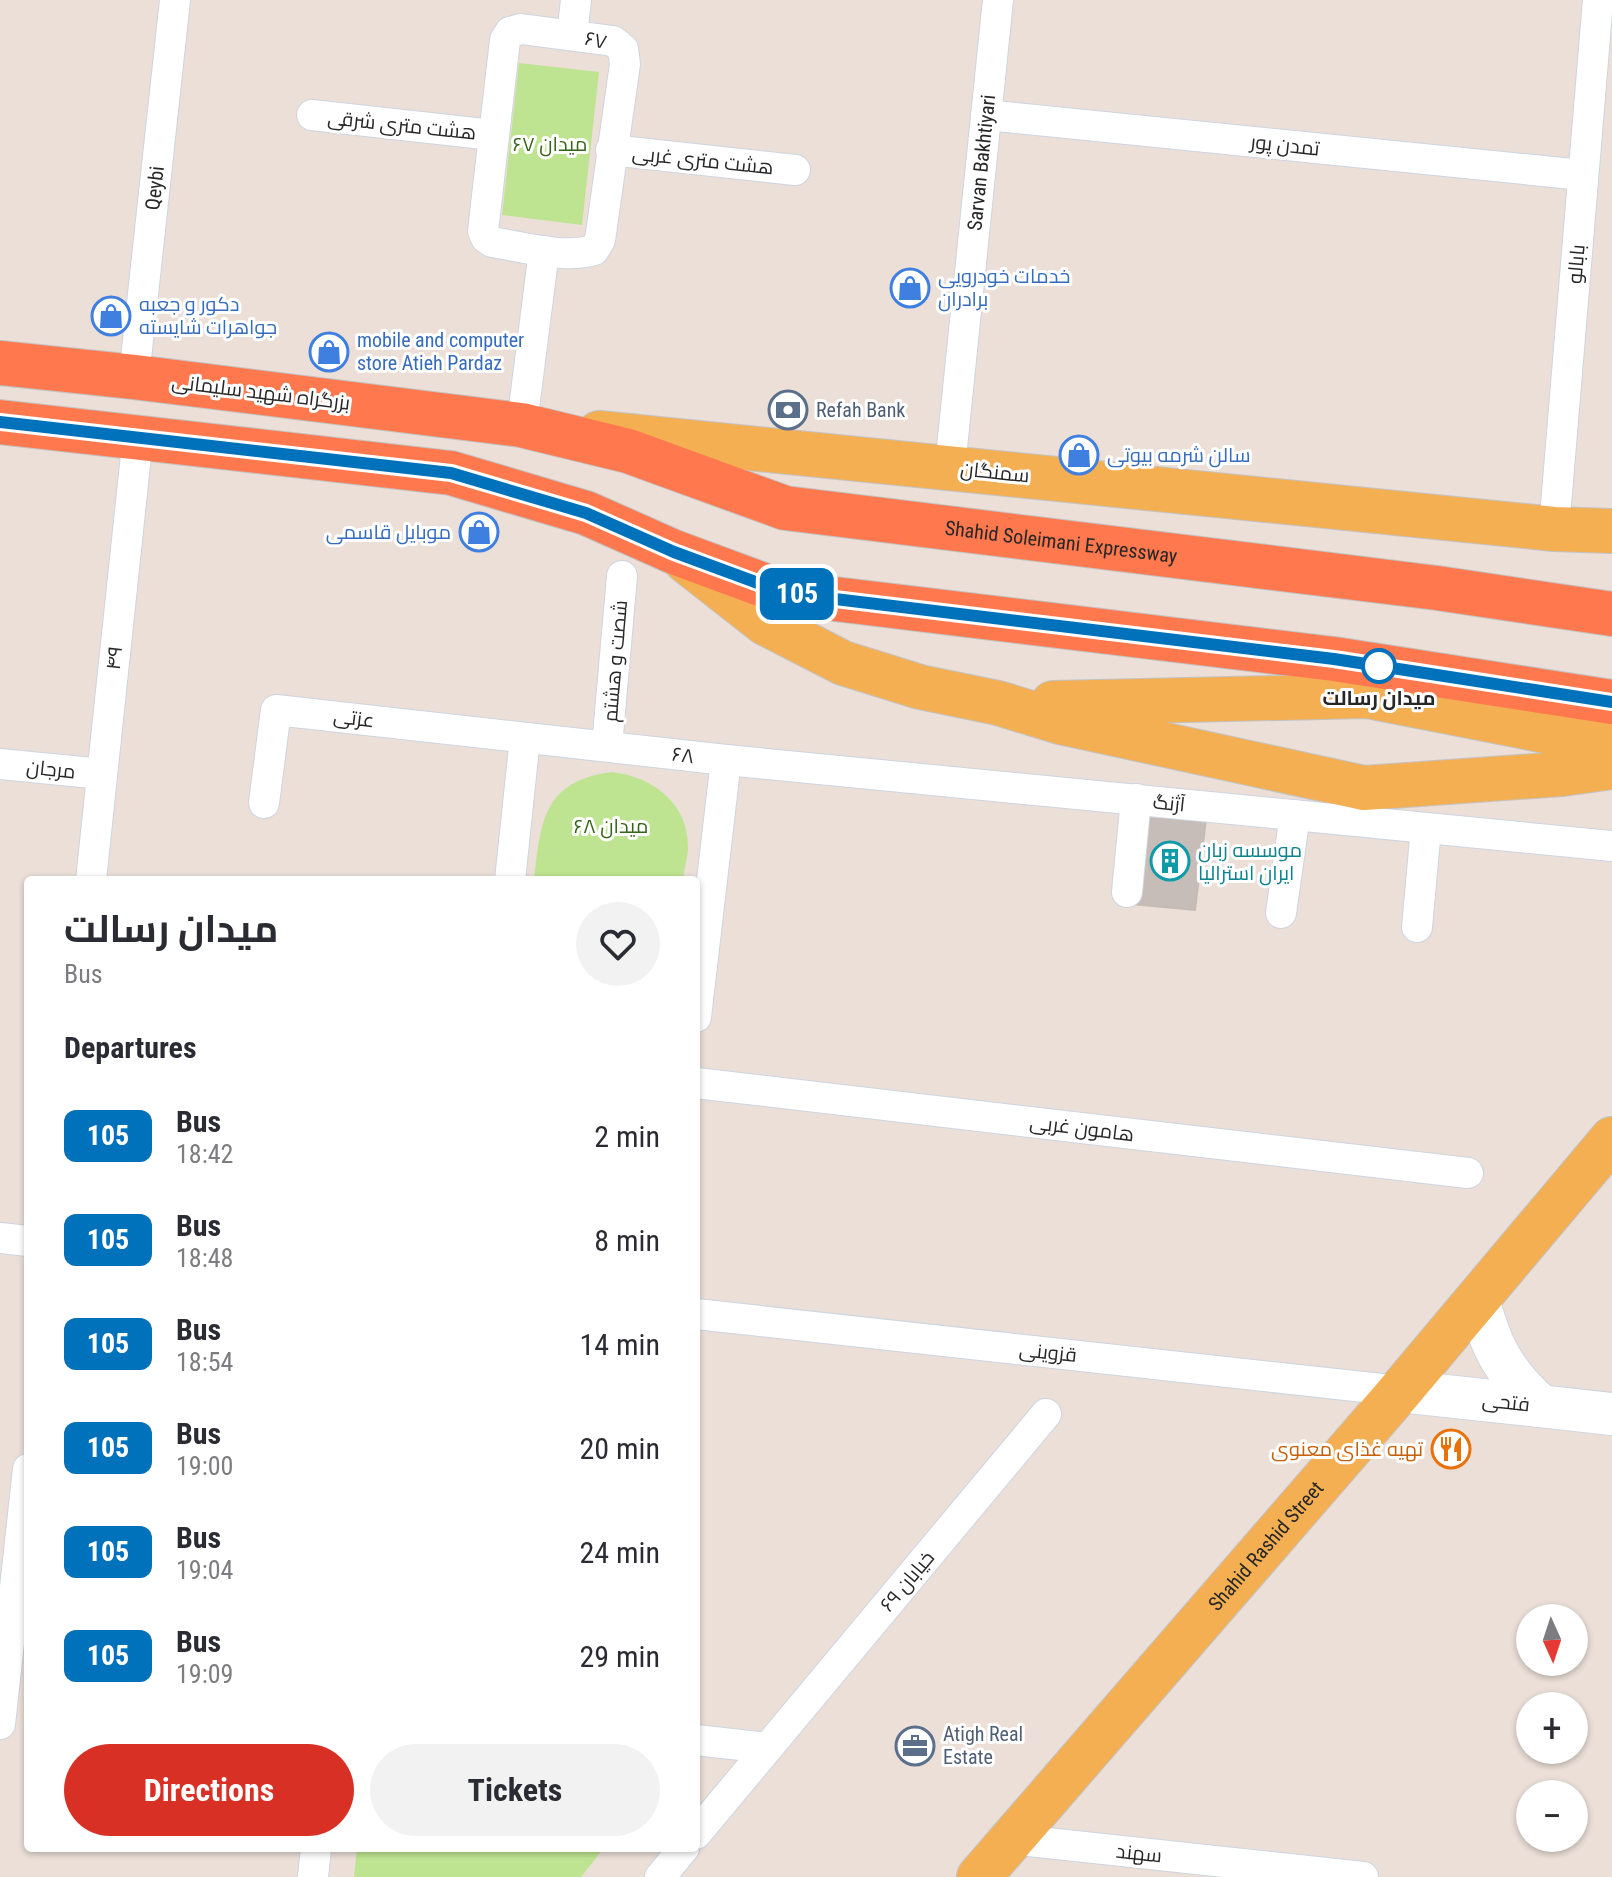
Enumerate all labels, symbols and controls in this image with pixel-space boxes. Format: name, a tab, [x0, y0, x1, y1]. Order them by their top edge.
street label: ۶۷	[583, 26, 609, 54]
street label: Sarvan Bakhtiyari	[962, 93, 1000, 232]
street label: هشت متری شرقی	[326, 105, 478, 146]
street label: تمدن پور	[1248, 129, 1322, 162]
park label: میدان ۶۷	[513, 132, 587, 157]
street label: هشت متری غربی	[631, 141, 775, 180]
street label: Qeybi	[140, 165, 169, 211]
street label: بابالو	[1562, 243, 1590, 285]
place label: خدمات خودرویی برادران	[938, 264, 1070, 312]
shop icon: خدمات خودرویی برادران	[889, 267, 931, 309]
place label: دکور و جعبه جواهرات شایسته	[139, 292, 277, 339]
shop icon: دکور و جعبه جواهرات شایسته	[90, 295, 132, 337]
place label: mobile and computer store Atieh Pardaz	[357, 328, 524, 375]
shop icon: mobile and computer store Atieh Pardaz	[308, 331, 350, 373]
street label: بزرگراه شهید سلیمانی	[170, 369, 352, 416]
bank icon: Refah Bank	[767, 389, 809, 431]
place label: Refah Bank	[816, 398, 905, 422]
shop icon: سالن شرمه بیوتی	[1058, 434, 1100, 476]
place label: سالن شرمه بیوتی	[1107, 443, 1251, 468]
street label: سمنگان	[959, 456, 1031, 489]
shop icon: موبایل قاسمی	[458, 511, 500, 553]
street label: Shahid Soleimani Expressway	[944, 516, 1179, 568]
place label: موبایل قاسمی	[326, 520, 451, 545]
line badge: 105	[751, 568, 843, 620]
text: 105	[776, 577, 818, 610]
street label: شصت و هشتم	[598, 599, 634, 723]
street label: ۴۹	[101, 645, 127, 671]
marker: میدان رسالت	[1362, 649, 1396, 683]
place label: میدان رسالت	[1323, 686, 1435, 710]
street label: عزتی	[332, 704, 376, 733]
street label: ۶۸	[671, 742, 695, 768]
street label: مرجان	[25, 754, 77, 784]
street label: آژنگ	[1152, 789, 1187, 817]
park label: میدان ۶۸	[574, 814, 648, 839]
place label: موسسه زبان ایران استرالیا	[1198, 838, 1302, 886]
building icon: موسسه زبان ایران استرالیا	[1149, 840, 1191, 882]
button: heart	[576, 902, 660, 986]
text: میدان رسالت	[64, 907, 278, 951]
text: Bus	[64, 959, 103, 989]
text: Departures	[64, 1030, 197, 1065]
text: Bus	[176, 1104, 221, 1139]
street label: هامون غربی	[1028, 1110, 1136, 1147]
text: 105	[87, 1119, 129, 1152]
text: 2 min	[594, 1119, 660, 1154]
text: 18:42	[176, 1139, 233, 1169]
text: Bus	[176, 1208, 221, 1243]
text: 105	[87, 1223, 129, 1256]
text: 8 min	[594, 1223, 660, 1258]
text: 18:48	[176, 1243, 233, 1273]
text: Bus	[176, 1312, 221, 1347]
text: 105	[87, 1327, 129, 1360]
text: 14 min	[579, 1327, 660, 1362]
street label: قزوینی	[1018, 1337, 1078, 1368]
text: 18:54	[176, 1347, 233, 1377]
street label: فتحی	[1481, 1388, 1531, 1417]
text: Bus	[176, 1416, 221, 1451]
restaurant icon: تهیه غذای معنوی	[1430, 1428, 1472, 1470]
text: 105	[87, 1431, 129, 1464]
text: 20 min	[579, 1431, 660, 1466]
place label: تهیه غذای معنوی	[1271, 1437, 1424, 1462]
text: 19:00	[176, 1451, 233, 1481]
street label: Shahid Rashid Street	[1203, 1476, 1328, 1616]
text: Bus	[176, 1520, 221, 1555]
text: 105	[87, 1535, 129, 1568]
text: 24 min	[579, 1535, 660, 1570]
street label: خیابان ۶۹	[875, 1546, 940, 1617]
text: 19:04	[176, 1555, 233, 1585]
north arrow	[1516, 1604, 1588, 1676]
map controls	[1516, 1604, 1588, 1852]
text: Bus	[176, 1624, 221, 1659]
text: 105	[87, 1639, 129, 1672]
text: 29 min	[579, 1639, 660, 1674]
text: 19:09	[176, 1659, 233, 1689]
button: +	[1516, 1692, 1588, 1764]
place label: Atigh Real Estate	[943, 1722, 1023, 1769]
office icon: Atigh Real Estate	[894, 1725, 936, 1767]
button: Directions	[64, 1744, 354, 1836]
button: Tickets	[370, 1744, 660, 1836]
button: −	[1516, 1780, 1588, 1852]
street label: سهند	[1115, 1839, 1163, 1868]

